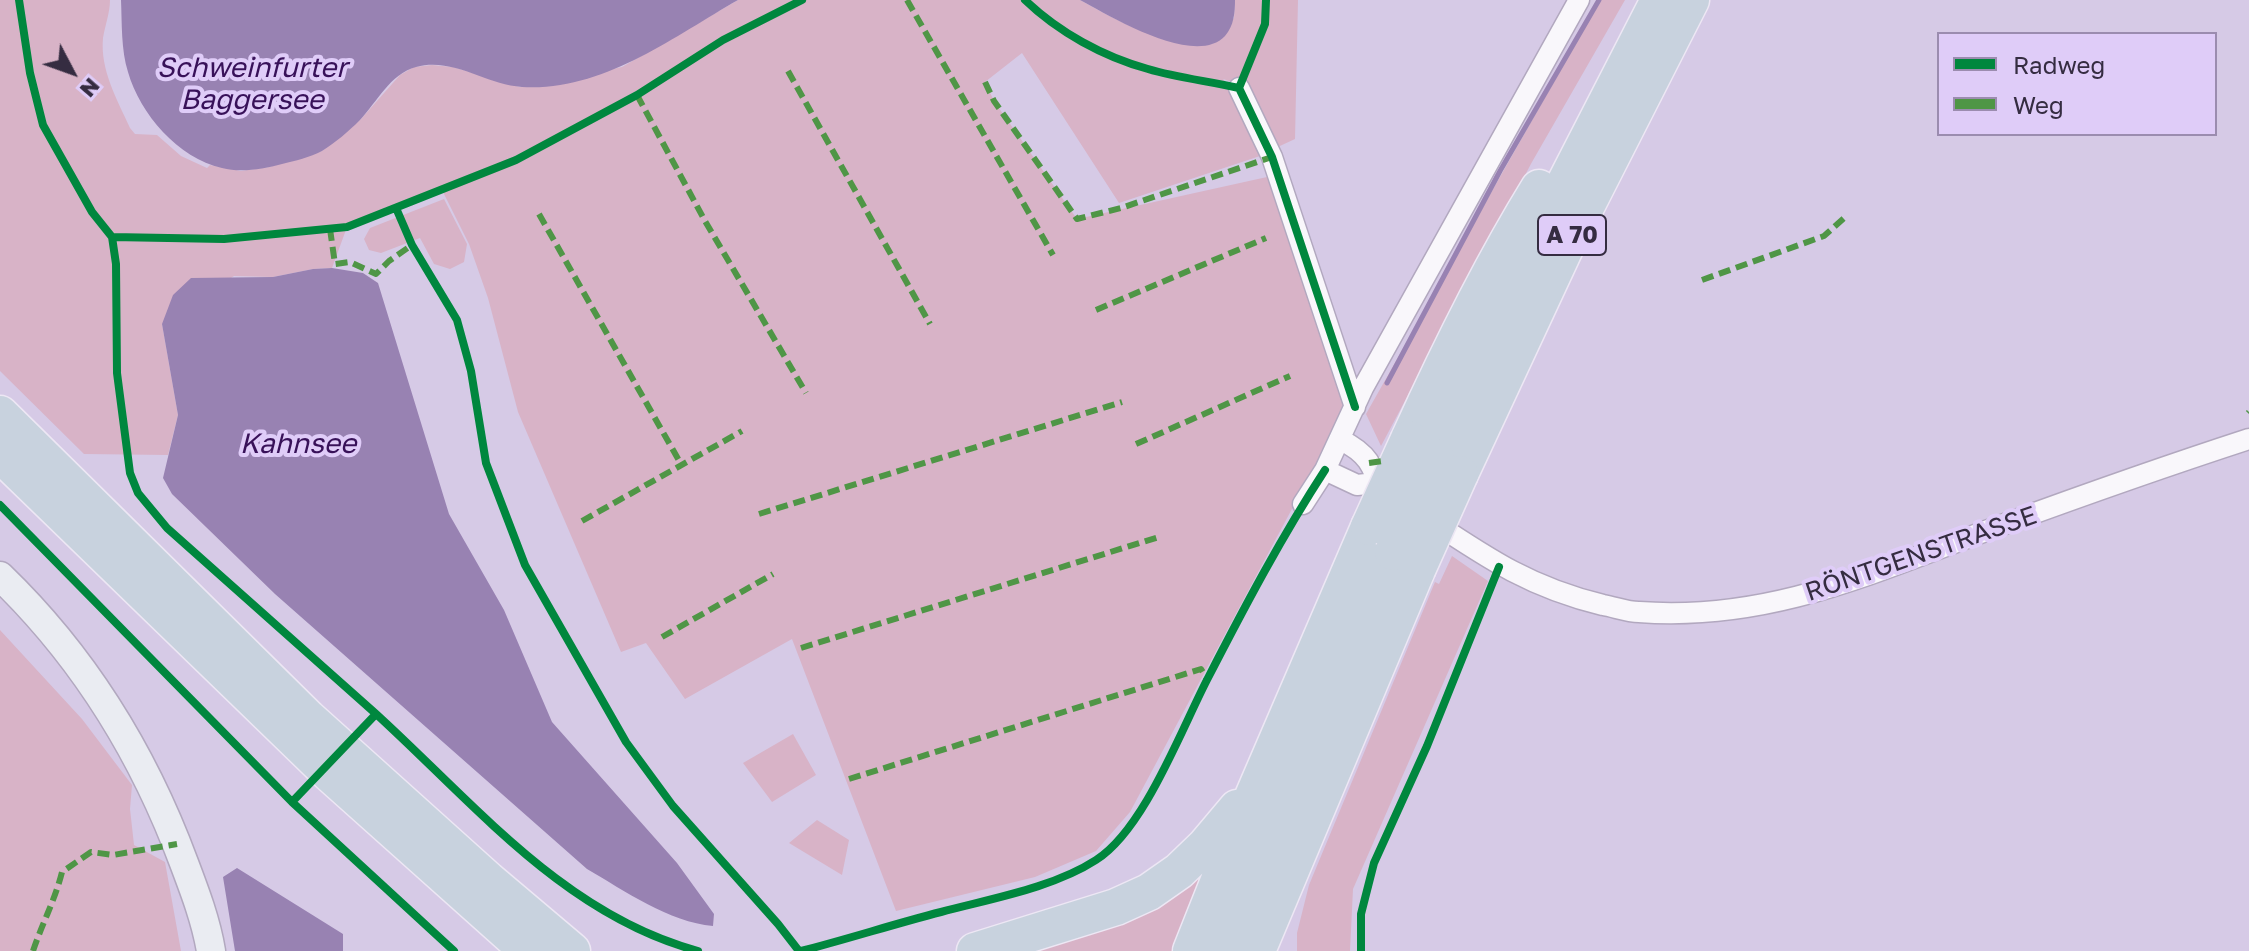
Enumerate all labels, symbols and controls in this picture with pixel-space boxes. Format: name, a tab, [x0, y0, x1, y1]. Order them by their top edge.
north arrow	[32, 32, 112, 112]
legend	[1937, 32, 2217, 136]
text: Radweg	[2013, 50, 2105, 79]
water label: Schweinfurter Baggersee	[157, 51, 347, 117]
text: N	[75, 73, 106, 103]
text: Weg	[2013, 90, 2064, 119]
road number: A 70	[1538, 215, 1606, 255]
water label: Kahnsee	[240, 427, 356, 461]
street label: RÖNTGENSTRASSE	[1801, 500, 2041, 608]

